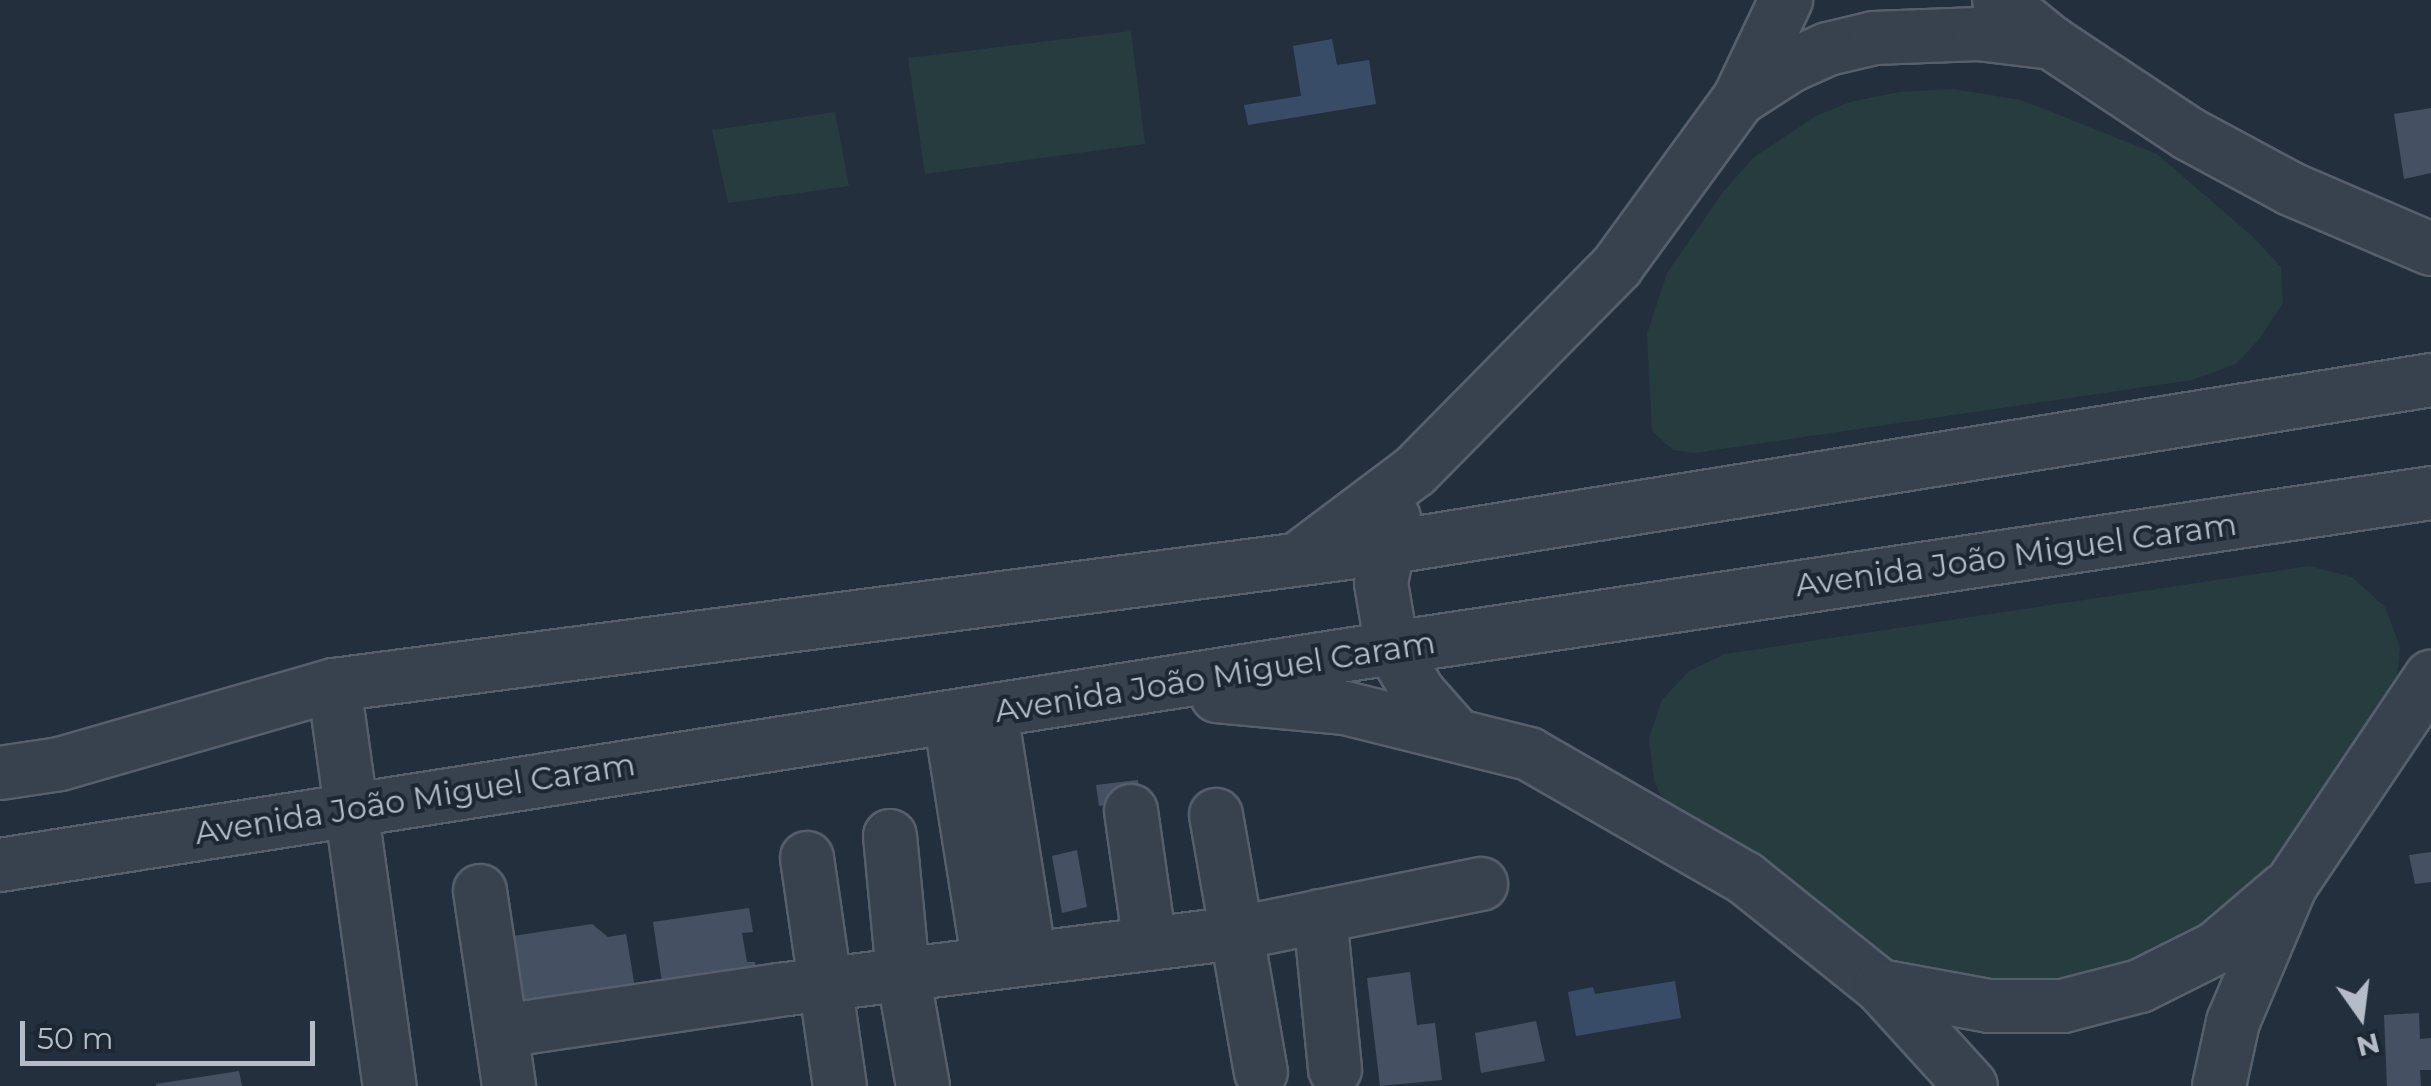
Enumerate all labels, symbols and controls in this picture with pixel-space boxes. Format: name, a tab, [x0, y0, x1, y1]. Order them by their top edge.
street label: Avenida João Miguel Caram	[1793, 505, 2239, 605]
street label: Avenida João Miguel Caram	[992, 623, 1438, 731]
street label: Avenida João Miguel Caram	[192, 745, 638, 853]
north arrow	[2311, 966, 2411, 1066]
scale bar	[25, 1001, 320, 1063]
text: 50 m	[37, 1020, 114, 1057]
text: N	[2353, 1026, 2383, 1064]

